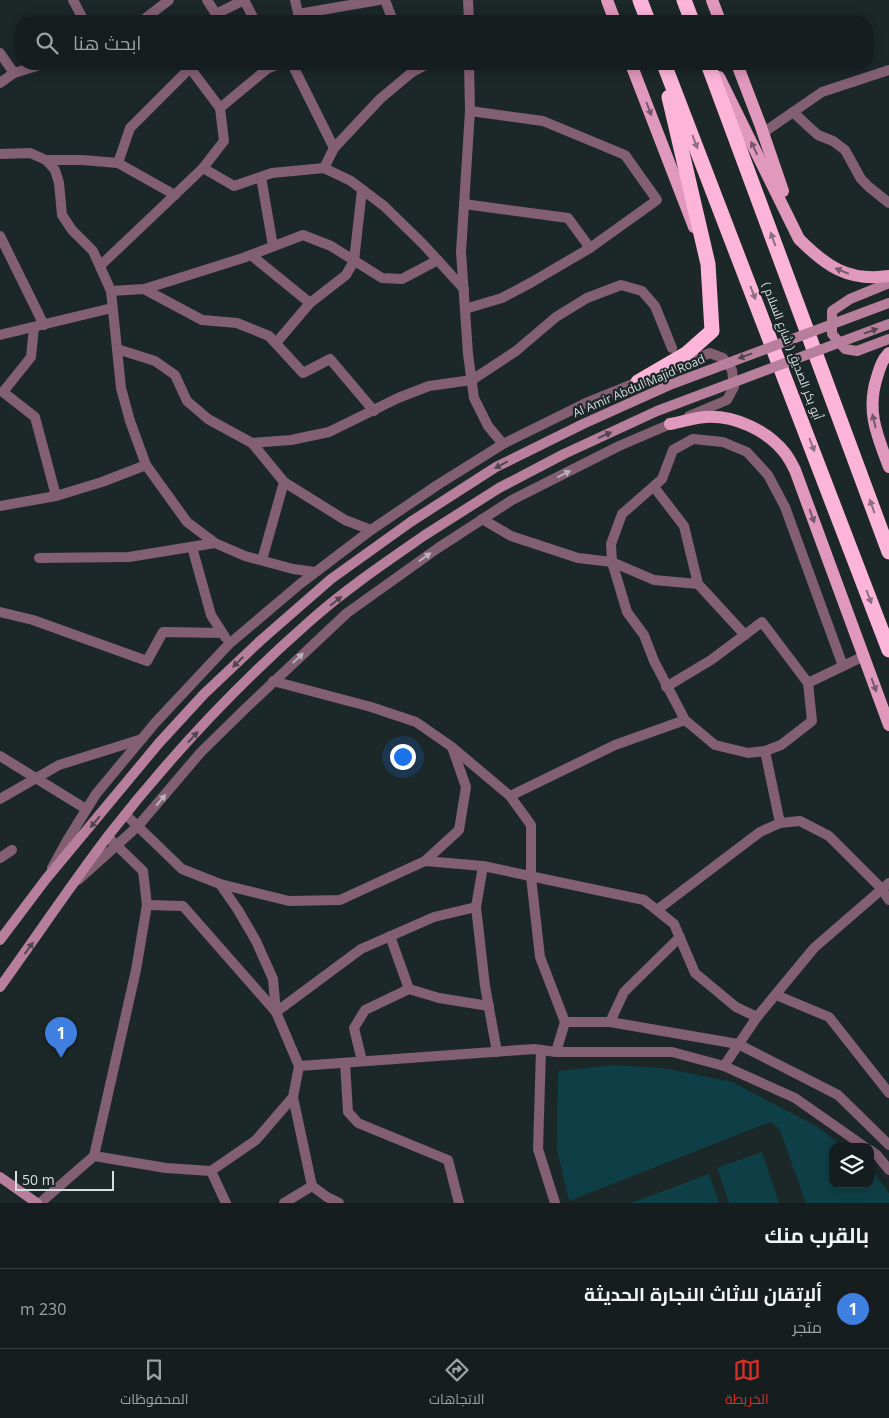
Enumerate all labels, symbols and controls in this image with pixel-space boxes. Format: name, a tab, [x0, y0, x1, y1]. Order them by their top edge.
search box	[15, 15, 874, 70]
icon: search	[33, 29, 61, 57]
text: ابحث هنا	[73, 30, 141, 56]
one-way arrow	[645, 102, 653, 117]
one-way arrow	[691, 135, 699, 149]
one-way arrow	[750, 141, 758, 155]
one-way arrow	[769, 231, 777, 246]
one-way arrow	[834, 267, 849, 275]
street label: ( شارع السلام ) أبو بكر الصديق	[758, 279, 827, 422]
one-way arrow	[750, 286, 757, 301]
one-way arrow	[863, 327, 878, 334]
street label: Al Amir Abdul Majid Road	[570, 350, 707, 421]
one-way arrow	[737, 353, 752, 360]
one-way arrow	[870, 413, 878, 428]
one-way arrow	[598, 430, 612, 438]
one-way arrow	[808, 438, 816, 452]
one-way arrow	[493, 461, 508, 469]
one-way arrow	[557, 470, 572, 478]
one-way arrow	[868, 498, 876, 513]
one-way arrow	[809, 508, 816, 523]
one-way arrow	[418, 552, 432, 562]
one-way arrow	[865, 590, 873, 605]
one-way arrow	[329, 595, 342, 606]
one-way arrow	[292, 652, 304, 664]
one-way arrow	[232, 655, 244, 667]
one-way arrow	[871, 677, 878, 692]
one-way arrow	[187, 731, 199, 743]
your location	[390, 744, 416, 770]
one-way arrow	[155, 794, 167, 806]
one-way arrow	[89, 815, 101, 827]
one-way arrow	[23, 941, 33, 954]
pin: 1	[45, 1017, 77, 1058]
map controls	[829, 1143, 874, 1188]
button: layers	[829, 1143, 874, 1188]
scale bar	[15, 1168, 114, 1191]
text: 50 m	[22, 1170, 55, 1189]
text: بالقرب منك	[764, 1221, 869, 1249]
text: ألإتقان للاثاث النجارة الحديثة	[584, 1281, 822, 1307]
text: 230 m	[20, 1298, 66, 1320]
text: 1	[848, 1298, 858, 1320]
text: متجر	[793, 1316, 822, 1338]
tab: المحفوظات	[120, 1356, 188, 1412]
tab: الاتجاهات	[429, 1356, 484, 1412]
tab: الخريطة	[725, 1356, 769, 1412]

